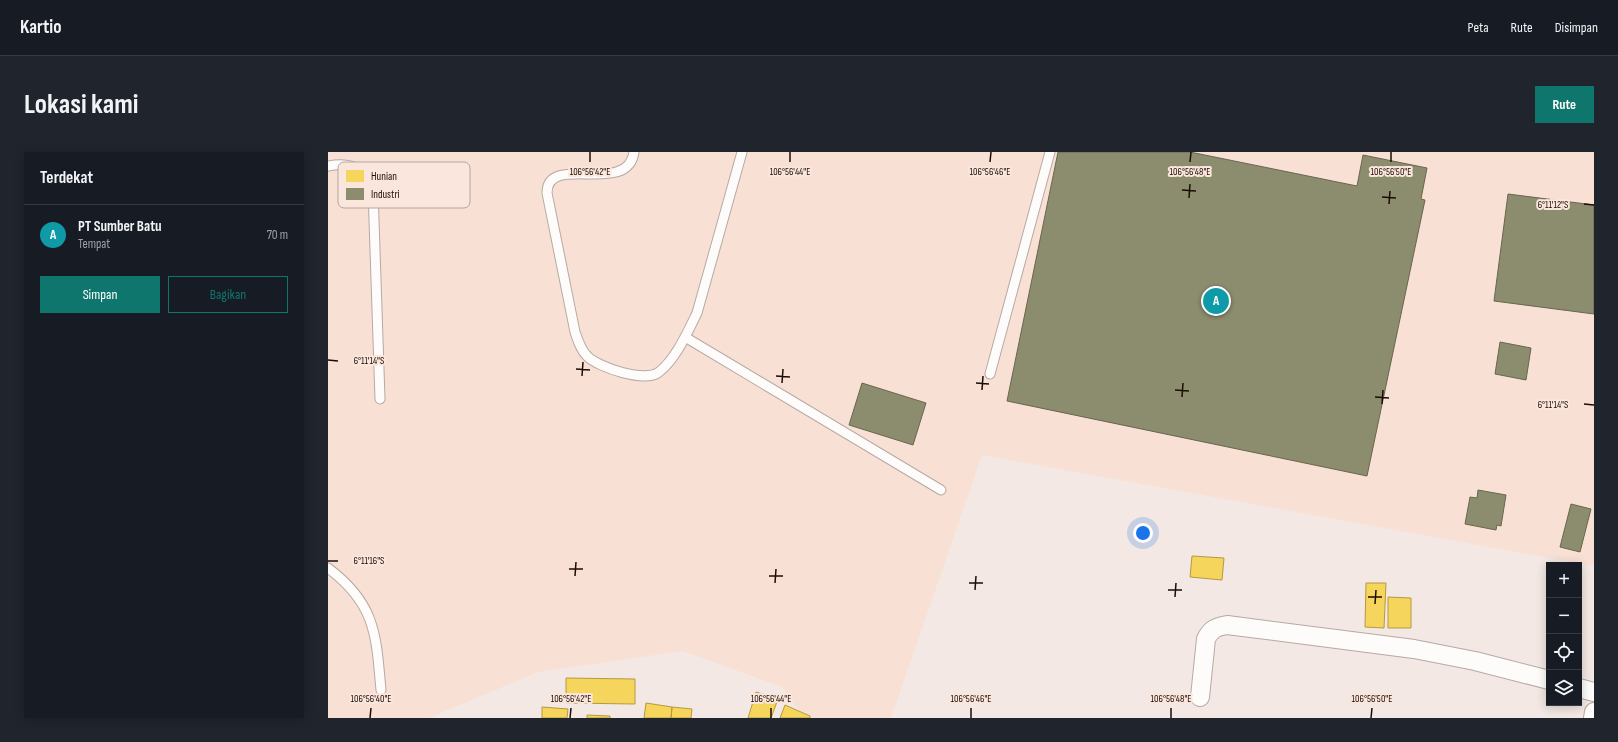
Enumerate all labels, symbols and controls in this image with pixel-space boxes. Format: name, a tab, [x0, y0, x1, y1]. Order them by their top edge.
text: Kartio	[20, 16, 62, 39]
text: Peta	[1468, 19, 1489, 36]
text: Rute	[1511, 19, 1533, 36]
text: Disimpan	[1555, 19, 1598, 36]
button: Rute	[1535, 86, 1594, 123]
text: Lokasi kami	[24, 88, 138, 121]
legend	[338, 162, 470, 208]
text: 106°56'42"E	[570, 166, 610, 178]
text: 106°56'44"E	[770, 166, 810, 178]
text: 106°56'46"E	[970, 166, 1010, 178]
text: 106°56'48"E	[1170, 166, 1210, 178]
text: 106°56'50"E	[1371, 166, 1411, 178]
text: Terdekat	[40, 168, 93, 188]
text: Hunian	[371, 170, 397, 183]
text: Industri	[371, 188, 400, 201]
text: 6°11'12"S	[1538, 199, 1568, 211]
text: PT Sumber Batu	[78, 217, 162, 236]
text: A	[50, 227, 56, 243]
text: 70 m	[267, 227, 288, 243]
text: Tempat	[78, 236, 110, 252]
button: Simpan	[40, 276, 160, 313]
button: Bagikan	[168, 276, 288, 313]
pin: A	[1203, 286, 1229, 316]
text: 6°11'14"S	[354, 355, 384, 367]
text: 6°11'14"S	[1538, 399, 1568, 411]
your location	[1133, 523, 1153, 543]
text: 6°11'16"S	[354, 555, 384, 567]
map controls	[1546, 562, 1582, 706]
button: +	[1546, 562, 1582, 598]
button: −	[1546, 598, 1582, 634]
button: locate	[1546, 634, 1582, 670]
button: layers	[1546, 670, 1582, 706]
text: 106°56'40"E	[351, 693, 391, 705]
text: 106°56'42"E	[551, 693, 591, 705]
text: 106°56'44"E	[751, 693, 791, 705]
text: 106°56'46"E	[951, 693, 991, 705]
text: 106°56'48"E	[1151, 693, 1191, 705]
text: 106°56'50"E	[1352, 693, 1392, 705]

